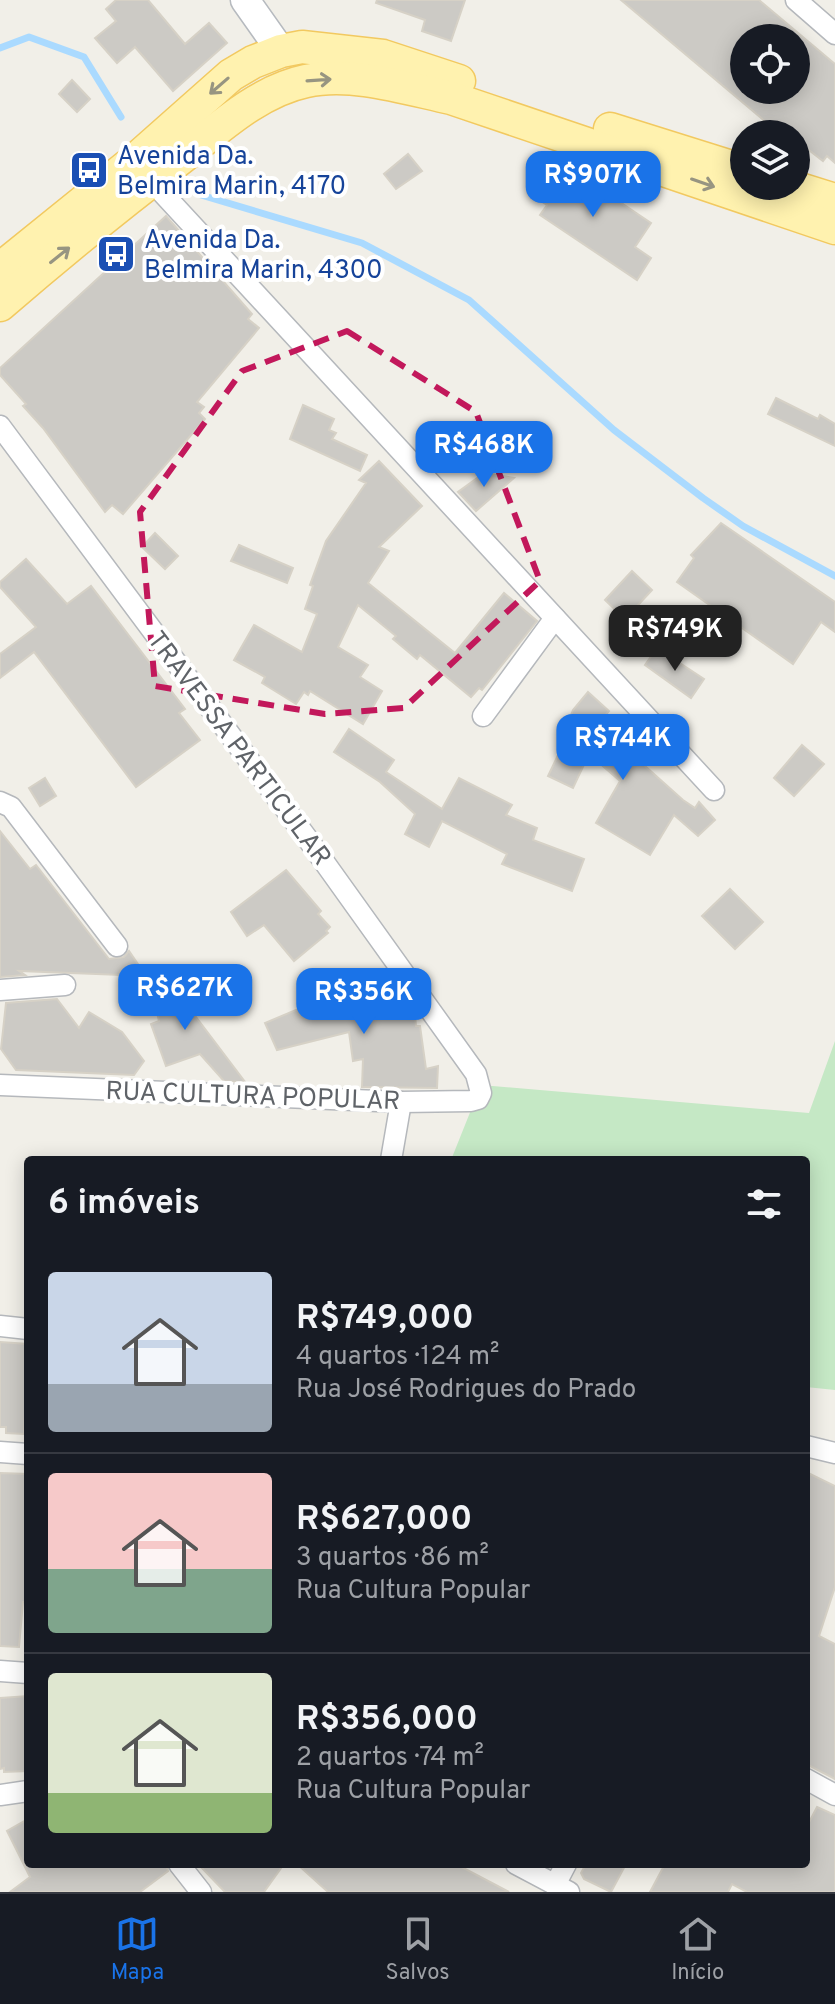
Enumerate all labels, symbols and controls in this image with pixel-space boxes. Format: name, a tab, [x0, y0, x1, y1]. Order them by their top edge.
map controls	[730, 24, 810, 200]
button: locate	[730, 24, 810, 104]
one-way arrow	[305, 72, 332, 87]
one-way arrow	[209, 76, 229, 94]
button: layers	[730, 120, 810, 200]
place label: Avenida Da. Belmira Marin, 4170	[117, 141, 346, 204]
bus stop icon: Avenida Da. Belmira Marin, 4170	[68, 149, 110, 191]
pin: R$907K	[528, 151, 658, 219]
text: R$907K	[544, 160, 642, 193]
one-way arrow	[691, 177, 716, 192]
place label: Avenida Da. Belmira Marin, 4300	[144, 225, 383, 288]
bus stop icon: Avenida Da. Belmira Marin, 4300	[95, 233, 137, 275]
one-way arrow	[49, 246, 70, 263]
pin: R$468K	[419, 421, 549, 489]
text: R$468K	[434, 430, 534, 463]
pin: R$749K	[610, 605, 740, 673]
text: R$749K	[627, 614, 723, 647]
street label: TRAVESSA PARTICULAR	[139, 625, 337, 874]
pin: R$744K	[558, 714, 688, 782]
text: R$744K	[574, 723, 672, 756]
pin: R$627K	[120, 964, 250, 1032]
pin: R$356K	[299, 968, 429, 1036]
text: R$627K	[136, 973, 234, 1006]
text: R$356K	[314, 977, 414, 1010]
street label: RUA CULTURA POPULAR	[105, 1076, 401, 1119]
icon: filters	[742, 1182, 786, 1226]
text: 6 imóveis	[48, 1183, 200, 1226]
text: R$749,000	[296, 1298, 474, 1341]
icon: home	[112, 1304, 208, 1400]
text: 4 quartos · 124 m²	[296, 1341, 500, 1374]
text: Rua José Rodrigues do Prado	[296, 1374, 636, 1407]
text: R$627,000	[296, 1499, 472, 1542]
icon: home	[112, 1505, 208, 1601]
text: 3 quartos · 86 m²	[296, 1542, 489, 1575]
text: Rua Cultura Popular	[296, 1575, 530, 1608]
text: R$356,000	[296, 1699, 478, 1742]
icon: home	[112, 1705, 208, 1801]
text: 2 quartos · 74 m²	[296, 1742, 484, 1775]
text: Rua Cultura Popular	[296, 1775, 530, 1808]
tab: Mapa	[111, 1912, 164, 1987]
tab: Salvos	[386, 1912, 450, 1987]
tab: Início	[671, 1912, 724, 1987]

